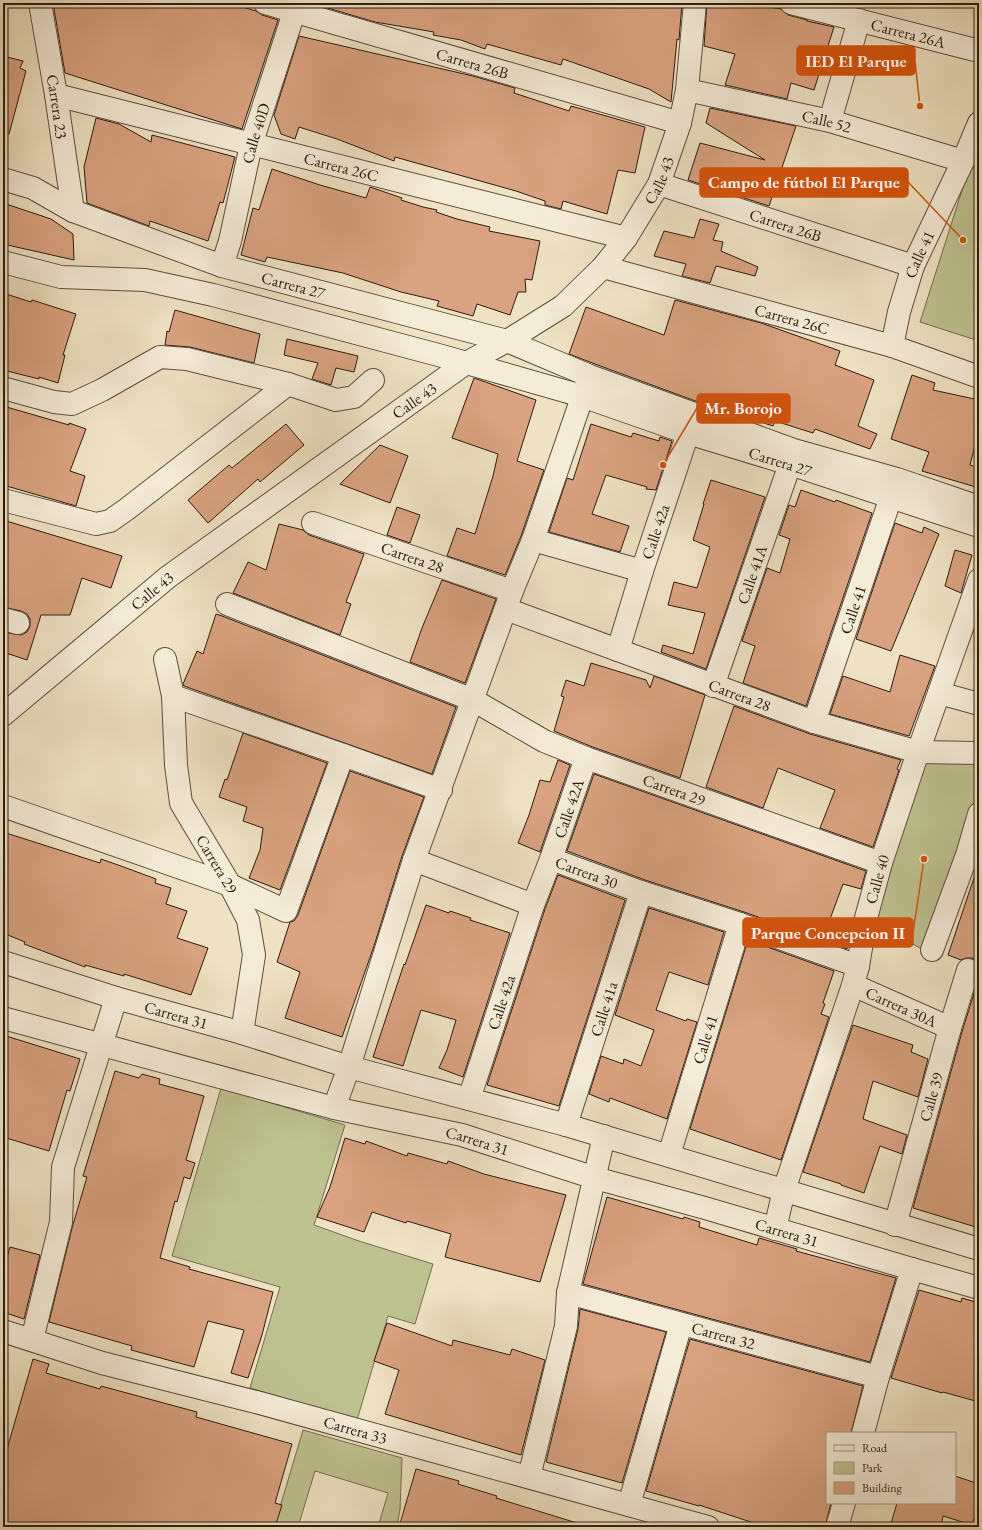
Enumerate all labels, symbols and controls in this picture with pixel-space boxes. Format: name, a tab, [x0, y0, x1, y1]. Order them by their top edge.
street label: Carrera 26A	[869, 13, 949, 53]
street label: Carrera 26B	[434, 43, 511, 83]
callout: IED El Parque	[797, 46, 915, 75]
text: IED El Parque	[805, 50, 907, 72]
street label: Carrera 23	[42, 73, 73, 141]
street label: Calle 40D	[237, 100, 274, 166]
street label: Calle 52	[800, 105, 854, 137]
street label: Carrera 26C	[302, 147, 381, 186]
street label: Calle 43	[639, 153, 678, 208]
callout: Campo de fútbol El Parque	[700, 168, 908, 197]
text: Campo de fútbol El Parque	[708, 171, 900, 193]
street label: Carrera 26B	[747, 203, 824, 246]
street label: Calle 41	[899, 227, 939, 280]
street label: Carrera 27	[259, 266, 328, 303]
street label: Carrera 26C	[752, 298, 832, 339]
street label: Calle 43	[387, 377, 441, 424]
callout: Mr. Borojo	[697, 394, 790, 423]
text: Mr. Borojo	[704, 397, 782, 419]
street label: Carrera 27	[746, 442, 815, 481]
street label: Calle 42a	[636, 501, 674, 562]
street label: Carrera 28	[378, 536, 447, 578]
street label: Calle 41A	[732, 541, 772, 607]
street label: Calle 43	[126, 566, 178, 615]
street label: Calle 41	[834, 582, 871, 637]
street label: Carrera 28	[706, 674, 774, 716]
street label: Carrera 29	[640, 769, 709, 810]
street label: Calle 42A	[548, 775, 589, 841]
street label: Carrera 29	[192, 830, 243, 897]
street label: Carrera 30	[553, 851, 621, 893]
street label: Calle 40	[860, 851, 894, 906]
callout: Parque Concepcion II	[743, 918, 913, 947]
text: Parque Concepcion II	[751, 922, 905, 944]
street label: Calle 42a	[482, 971, 520, 1032]
street label: Calle 41a	[585, 978, 622, 1039]
street label: Carrera 30A	[862, 981, 941, 1032]
street label: Carrera 31	[142, 996, 210, 1034]
street label: Calle 41	[687, 1012, 722, 1066]
street label: Calle 39	[914, 1070, 948, 1124]
street label: Carrera 31	[444, 1121, 512, 1160]
street label: Carrera 31	[753, 1213, 821, 1251]
street label: Carrera 32	[689, 1316, 758, 1354]
street label: Carrera 33	[321, 1411, 390, 1448]
legend	[826, 1432, 956, 1504]
text: Road	[862, 1440, 888, 1456]
text: Park	[862, 1460, 883, 1476]
text: Building	[862, 1480, 903, 1496]

